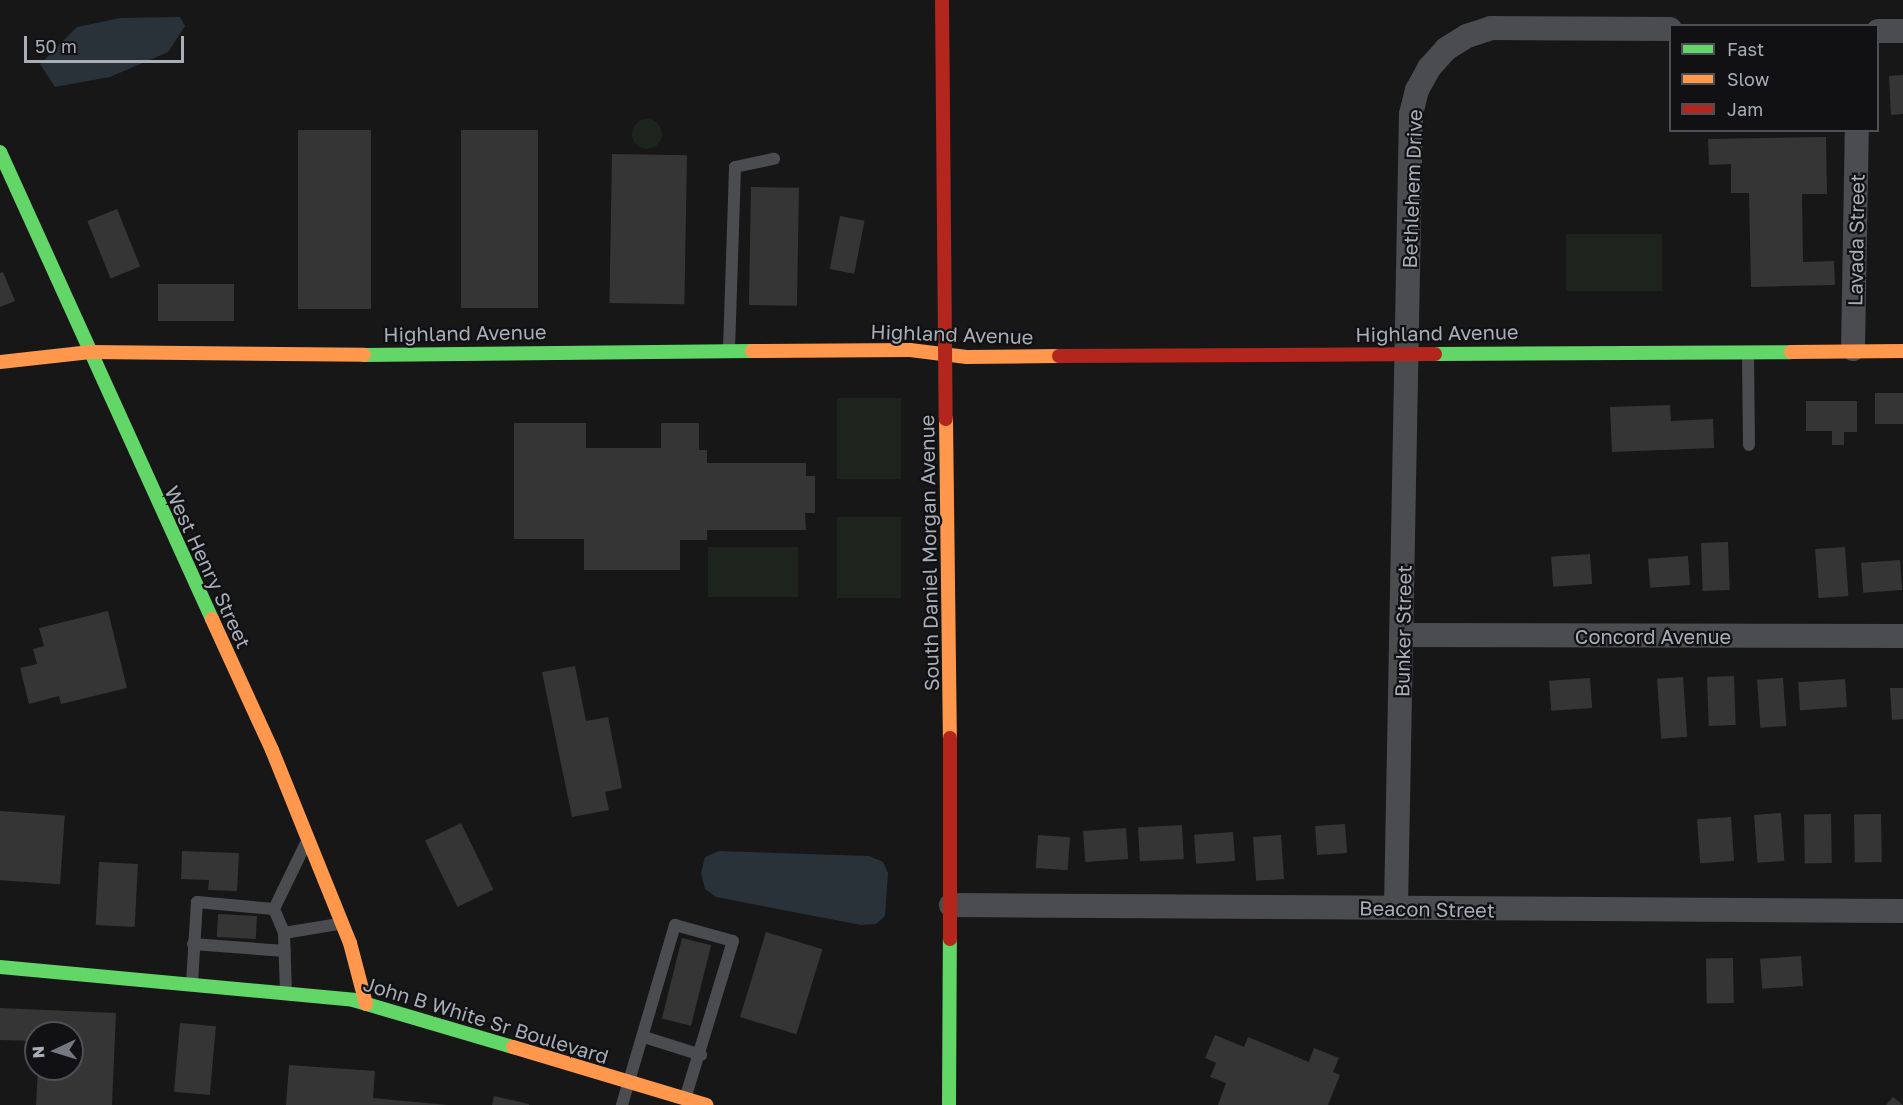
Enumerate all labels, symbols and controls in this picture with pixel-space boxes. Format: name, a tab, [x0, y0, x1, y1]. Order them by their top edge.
scale bar	[27, 24, 188, 62]
legend	[1669, 24, 1879, 132]
text: 50 m	[35, 35, 77, 57]
text: Fast	[1727, 38, 1764, 60]
text: Slow	[1727, 68, 1769, 90]
text: Jam	[1727, 98, 1763, 120]
street label: Bethlehem Drive	[1397, 109, 1427, 269]
street label: Lavada Street	[1843, 174, 1869, 306]
street label: Highland Avenue	[870, 319, 1034, 349]
street label: Highland Avenue	[383, 320, 547, 346]
street label: Highland Avenue	[1355, 320, 1519, 346]
street label: South Daniel Morgan Avenue	[915, 415, 943, 691]
street label: West Henry Street	[160, 482, 256, 652]
street label: Bunker Street	[1390, 565, 1416, 697]
street label: Concord Avenue	[1575, 624, 1731, 648]
street label: Beacon Street	[1359, 896, 1495, 922]
street label: John B White Sr Boulevard	[361, 971, 611, 1069]
north arrow	[24, 1021, 84, 1081]
text: N	[28, 1045, 48, 1059]

